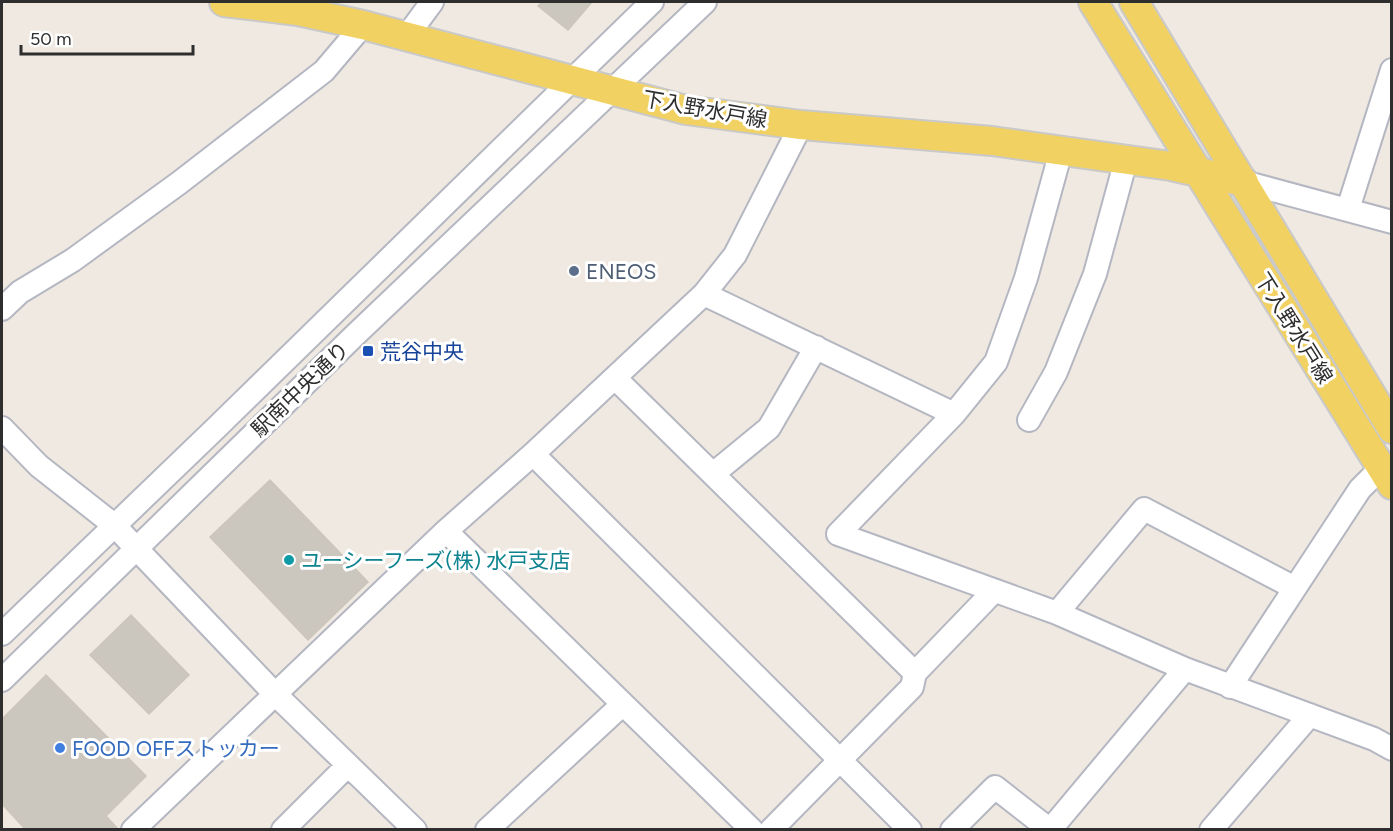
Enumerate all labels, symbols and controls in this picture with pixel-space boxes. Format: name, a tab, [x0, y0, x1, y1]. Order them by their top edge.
scale bar	[21, 18, 194, 56]
text: 50 m	[30, 28, 72, 50]
street label: 下入野水戸線	[641, 86, 769, 132]
place label: ENEOS	[586, 259, 656, 284]
marker: ENEOS	[567, 264, 581, 278]
street label: 下入野水戸線	[1250, 268, 1338, 388]
street label: 駅南中央通り	[246, 336, 354, 442]
place label: 荒谷中央	[380, 339, 464, 364]
marker: 荒谷中央	[361, 344, 375, 358]
place label: ユーシーフーズ(株) 水戸支店	[301, 548, 570, 573]
marker: ユーシーフーズ(株) 水戸支店	[282, 553, 296, 567]
place label: FOOD OFFストッカー	[72, 736, 280, 761]
marker: FOOD OFFストッカー	[53, 741, 67, 755]

